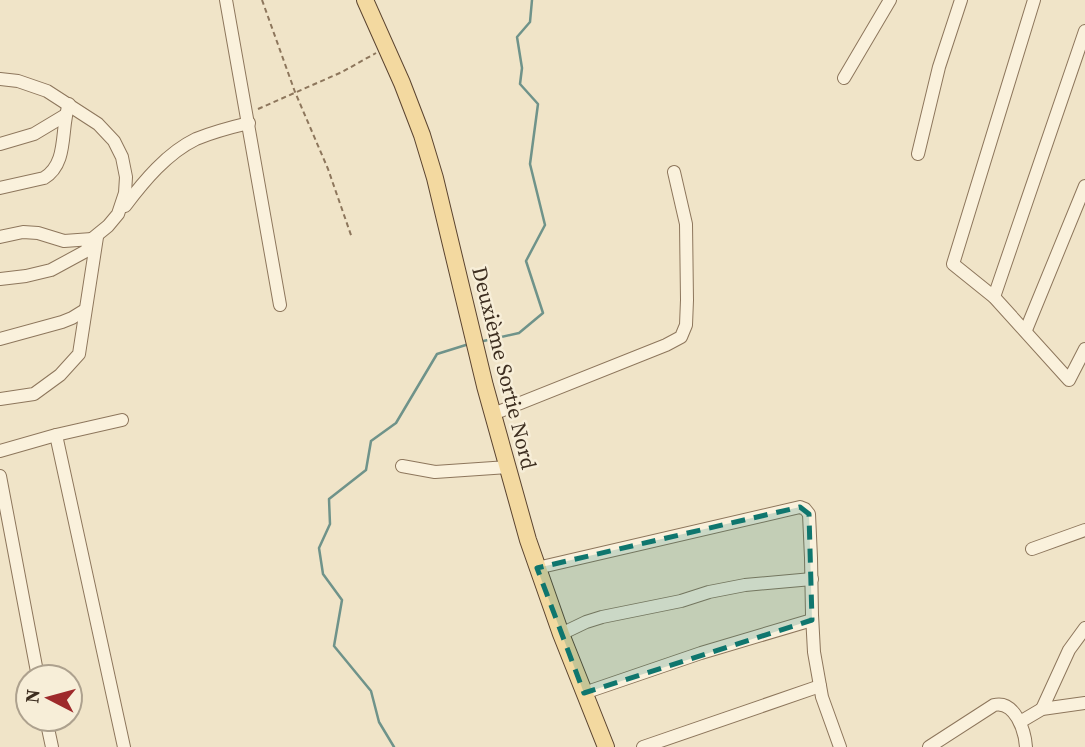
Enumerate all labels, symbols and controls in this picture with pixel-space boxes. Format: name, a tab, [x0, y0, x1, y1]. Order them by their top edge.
street label: Deuxième Sortie Nord	[465, 263, 544, 472]
north arrow	[14, 663, 84, 733]
text: N	[18, 688, 46, 704]

